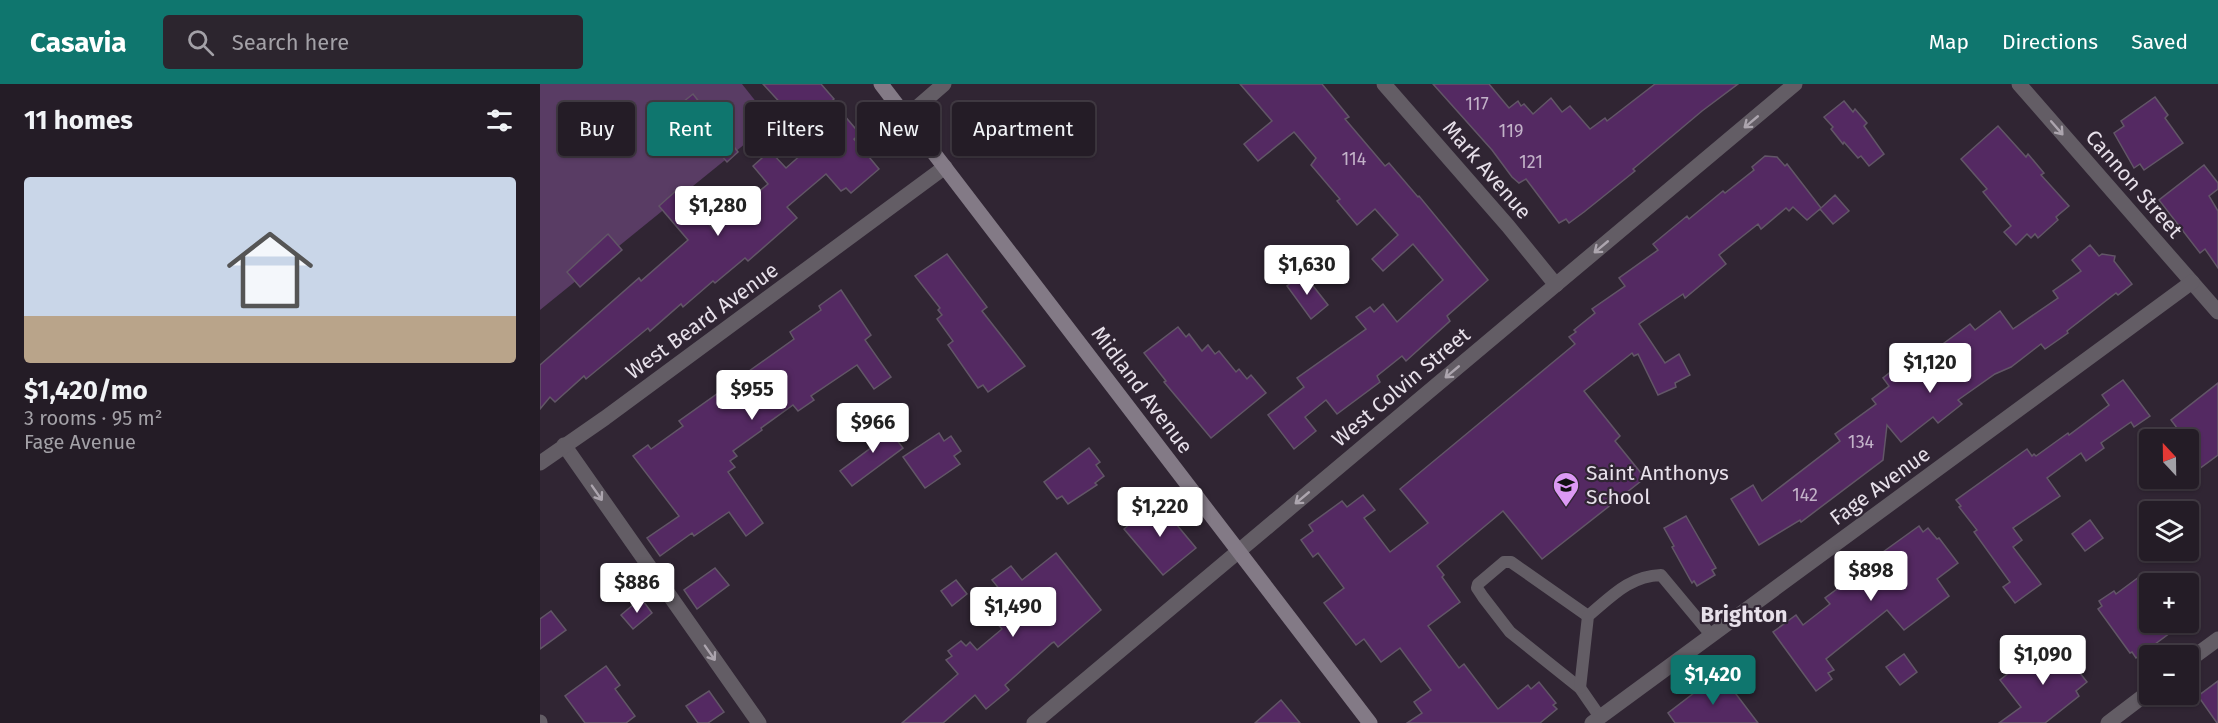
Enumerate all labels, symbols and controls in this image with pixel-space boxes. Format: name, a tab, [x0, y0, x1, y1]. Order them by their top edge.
search box	[163, 15, 583, 69]
text: Casavia	[30, 26, 127, 59]
icon: search	[184, 26, 217, 59]
text: Search here	[232, 29, 349, 56]
text: Map	[1929, 29, 1969, 55]
text: Directions	[2002, 29, 2098, 55]
text: Saved	[2131, 29, 2188, 55]
house number: 117	[1465, 93, 1489, 115]
chip: Buy	[558, 102, 635, 156]
chip: Rent	[647, 102, 733, 156]
chip: Filters	[745, 102, 845, 156]
chip: New	[857, 102, 940, 156]
chip: Apartment	[952, 102, 1095, 156]
icon: filters	[483, 104, 516, 137]
text: 11 homes	[24, 105, 133, 136]
street label: Mark Avenue	[1437, 115, 1537, 225]
one-way arrow	[1743, 115, 1759, 128]
house number: 119	[1499, 120, 1523, 142]
one-way arrow	[2050, 120, 2064, 135]
street label: Cannon Street	[2080, 125, 2188, 244]
house number: 114	[1342, 148, 1367, 170]
house number: 121	[1519, 151, 1543, 173]
pin: $1,280	[669, 186, 767, 237]
text: $1,280	[689, 193, 747, 217]
icon: home	[216, 216, 324, 324]
one-way arrow	[1594, 240, 1609, 254]
pin: $1,630	[1258, 245, 1356, 296]
text: $1,630	[1278, 252, 1336, 276]
street label: West Beard Avenue	[621, 257, 783, 385]
street label: Midland Avenue	[1086, 321, 1198, 459]
street label: West Colvin Street	[1327, 321, 1476, 452]
pin: $1,120	[1881, 343, 1979, 394]
text: $1,120	[1903, 350, 1957, 374]
one-way arrow	[1444, 366, 1460, 379]
pin: $955	[716, 370, 788, 421]
text: $1,420/mo	[24, 375, 148, 406]
text: $955	[730, 377, 774, 401]
pin: $966	[837, 403, 909, 454]
text: 3 rooms · 95 m²	[24, 406, 163, 430]
text: $966	[851, 410, 895, 434]
north arrow	[2139, 429, 2199, 489]
map controls	[2139, 429, 2199, 705]
text: Fage Avenue	[24, 430, 136, 454]
house number: 134	[1848, 431, 1875, 453]
street label: Fage Avenue	[1825, 441, 1935, 531]
place label: Saint Anthonys School	[1586, 460, 1729, 510]
school or university icon: Saint Anthonys School	[1551, 470, 1581, 508]
house number: 142	[1792, 484, 1818, 506]
one-way arrow	[591, 485, 603, 501]
pin: $1,220	[1111, 487, 1209, 538]
one-way arrow	[1294, 491, 1310, 504]
text: $1,220	[1132, 494, 1188, 518]
button: layers	[2139, 501, 2199, 561]
pin: $898	[1835, 551, 1907, 602]
text: $898	[1848, 558, 1894, 582]
pin: $886	[601, 563, 673, 614]
text: $886	[614, 570, 660, 594]
button: +	[2139, 573, 2199, 633]
pin: $1,490	[964, 587, 1062, 638]
text: $1,490	[984, 594, 1042, 618]
district label: Brighton	[1700, 601, 1788, 628]
pin: $1,090	[1994, 635, 2092, 686]
text: $1,090	[2014, 642, 2072, 666]
one-way arrow	[704, 644, 716, 660]
button: −	[2139, 645, 2199, 705]
pin: $1,420	[1664, 655, 1762, 706]
text: $1,420	[1685, 662, 1741, 686]

